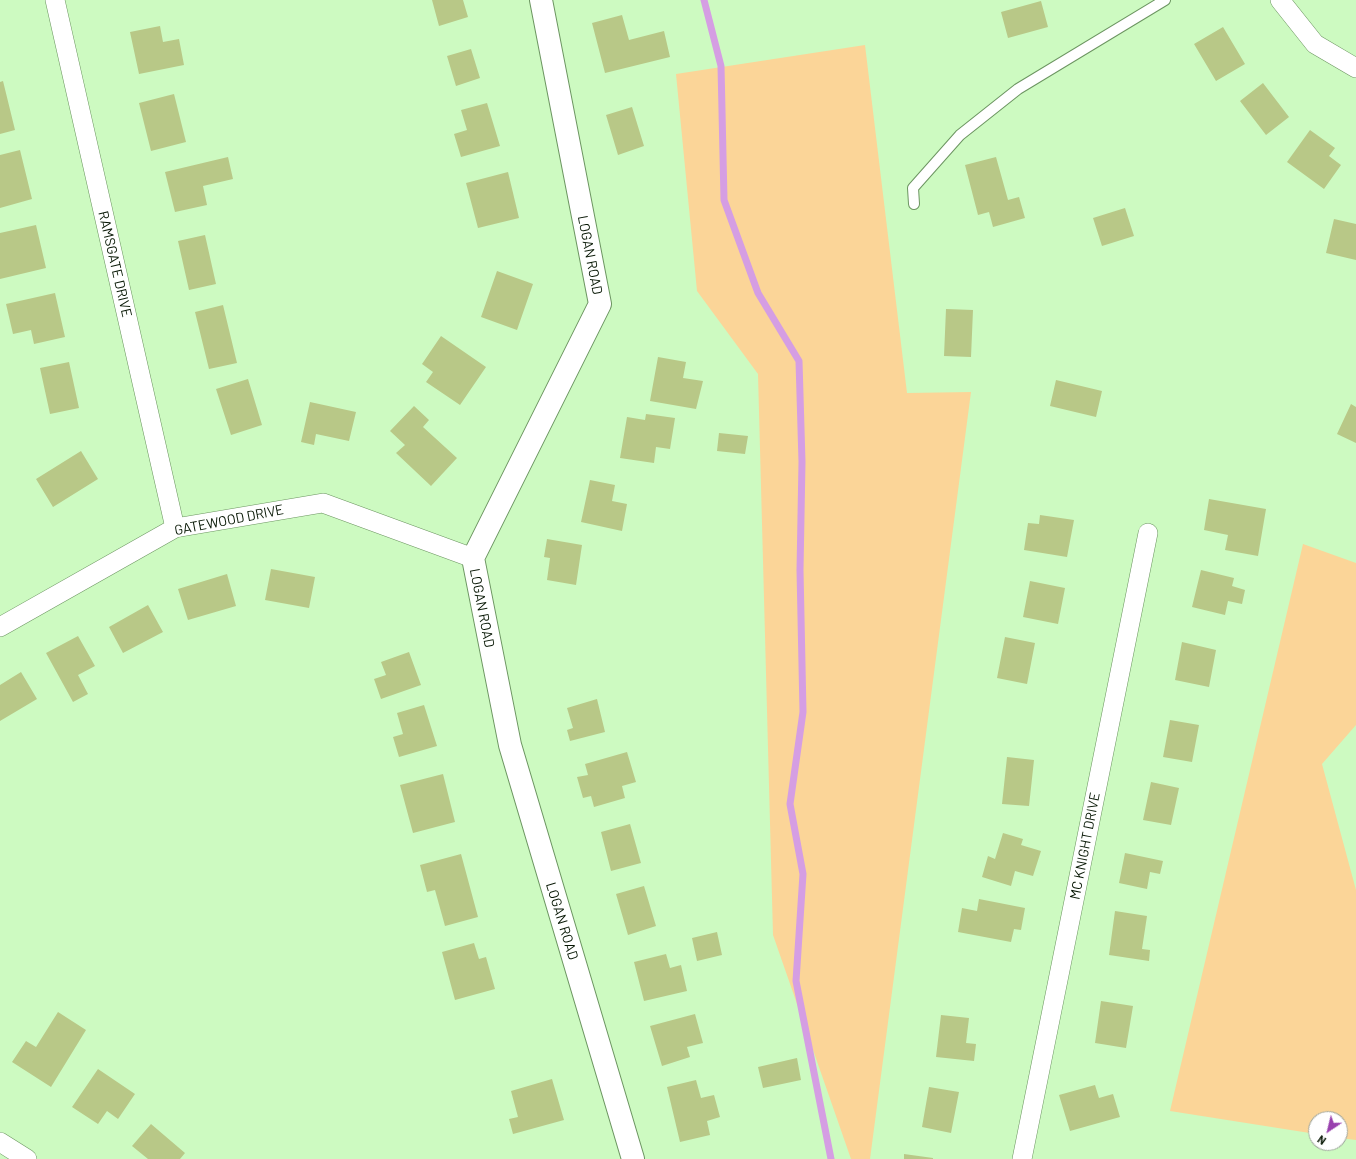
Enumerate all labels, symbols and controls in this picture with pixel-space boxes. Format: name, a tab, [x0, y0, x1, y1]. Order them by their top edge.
street label: RAMSGATE DRIVE	[95, 209, 135, 319]
street label: LOGAN ROAD	[574, 214, 606, 296]
street label: GATEWOOD DRIVE	[173, 501, 285, 539]
street label: LOGAN ROAD	[466, 567, 498, 649]
street label: MC KNIGHT DRIVE	[1066, 791, 1104, 901]
street label: LOGAN ROAD	[542, 880, 582, 962]
north arrow	[1308, 1111, 1348, 1151]
text: N	[1315, 1133, 1328, 1148]

